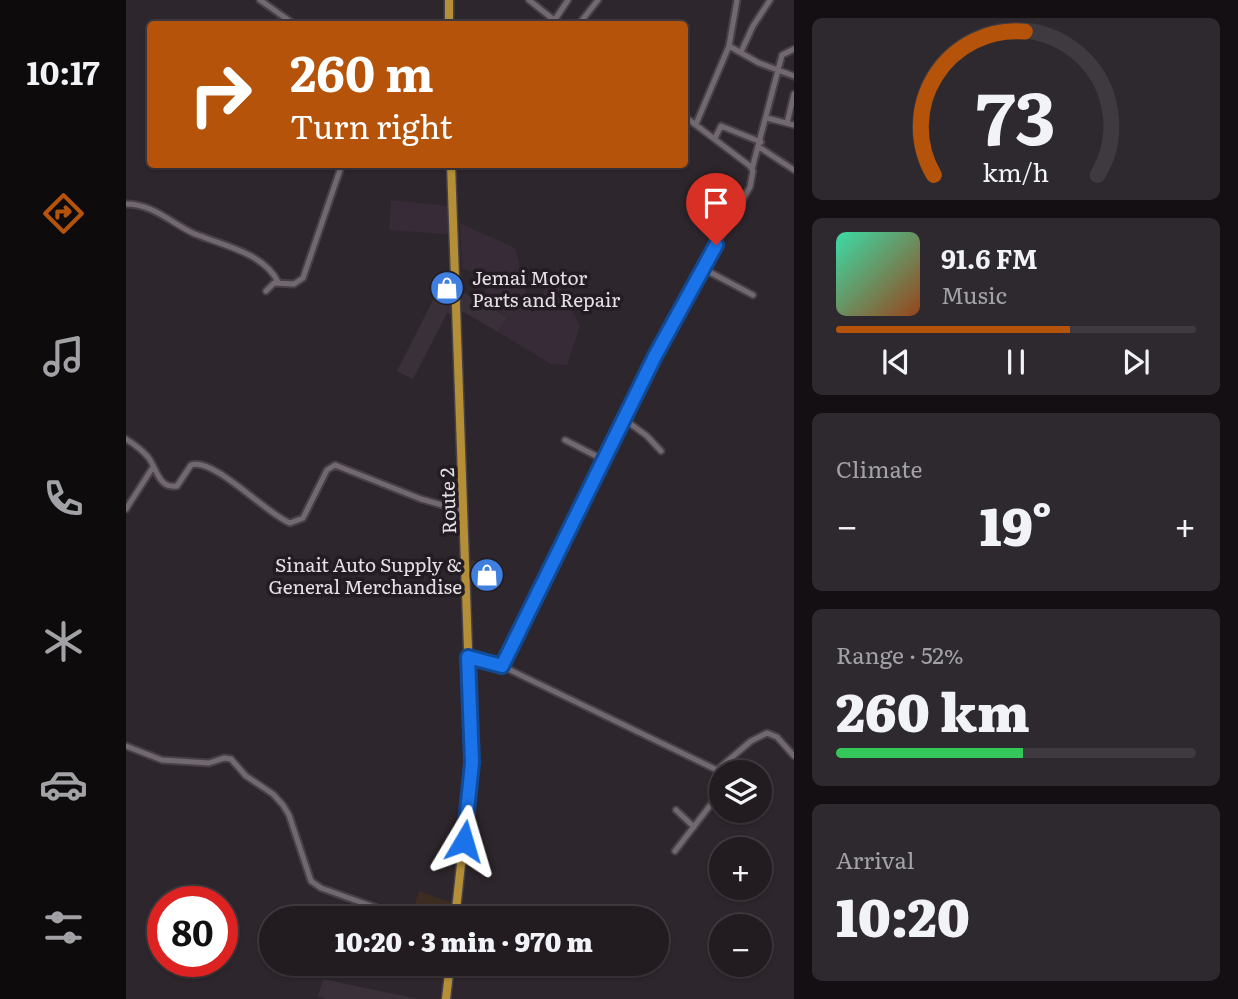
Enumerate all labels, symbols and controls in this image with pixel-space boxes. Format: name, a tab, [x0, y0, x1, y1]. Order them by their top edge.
text: 260 m	[290, 34, 434, 107]
text: 10:17	[26, 47, 100, 95]
icon: right	[175, 49, 266, 140]
text: 73	[976, 59, 1056, 167]
text: Turn right	[290, 101, 452, 149]
text: km/h	[983, 153, 1049, 190]
pin	[686, 173, 746, 245]
icon: arrive	[697, 184, 735, 222]
icon: directions	[39, 189, 88, 238]
text: 91.6 FM	[941, 238, 1038, 277]
place label: Jemai Motor Parts and Repair	[472, 263, 620, 313]
shop icon: Jemai Motor Parts and Repair	[428, 269, 466, 307]
text: Music	[941, 277, 1007, 311]
icon: music	[39, 332, 88, 381]
icon: previous	[877, 343, 915, 381]
icon: pause	[997, 343, 1035, 381]
icon: next	[1117, 343, 1155, 381]
text: Climate	[836, 451, 922, 485]
street label: Route 2	[432, 467, 462, 535]
icon: phone	[39, 474, 88, 523]
text: 19°	[980, 485, 1052, 562]
text: −	[836, 495, 858, 552]
text: +	[1174, 495, 1196, 552]
place label: Sinait Auto Supply & General Merchandise	[269, 550, 462, 600]
shop icon: Sinait Auto Supply & General Merchandise	[468, 556, 506, 594]
icon: climate	[39, 617, 88, 666]
text: Range · 52%	[836, 637, 964, 671]
text: 260 km	[836, 671, 1030, 748]
icon: car	[39, 760, 88, 809]
map controls	[709, 760, 772, 977]
button: layers	[709, 760, 772, 823]
position arrow	[427, 804, 501, 878]
button: +	[709, 837, 772, 900]
text: Arrival	[836, 842, 915, 876]
text: 10:20	[836, 876, 970, 953]
speed limit sign: 80	[147, 886, 238, 977]
icon: filters	[39, 903, 88, 952]
button: −	[709, 914, 772, 977]
text: 10:20 · 3 min · 970 m	[335, 921, 593, 960]

